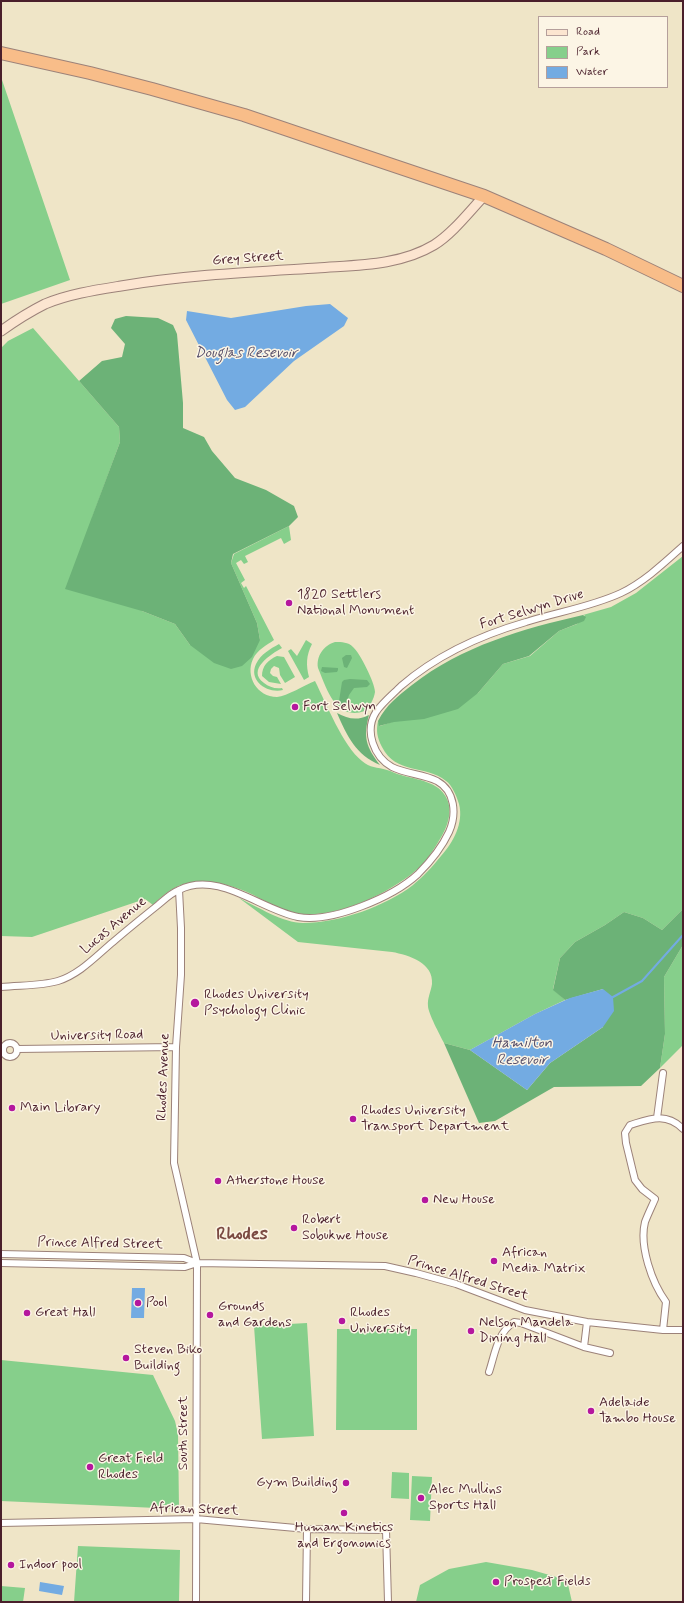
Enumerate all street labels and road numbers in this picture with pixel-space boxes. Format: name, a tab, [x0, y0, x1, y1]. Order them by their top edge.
street label: Grey Street	[212, 248, 284, 270]
street label: Fort Selwyn Drive	[478, 586, 586, 634]
street label: Lucas Avenue	[78, 894, 150, 958]
street label: University Road	[51, 1027, 143, 1045]
street label: Rhodes Avenue	[154, 1033, 174, 1121]
street label: Prince Alfred Street	[37, 1235, 163, 1253]
street label: Prince Alfred Street	[405, 1253, 531, 1305]
street label: South Street	[176, 1396, 192, 1470]
street label: African Street	[149, 1500, 239, 1520]

